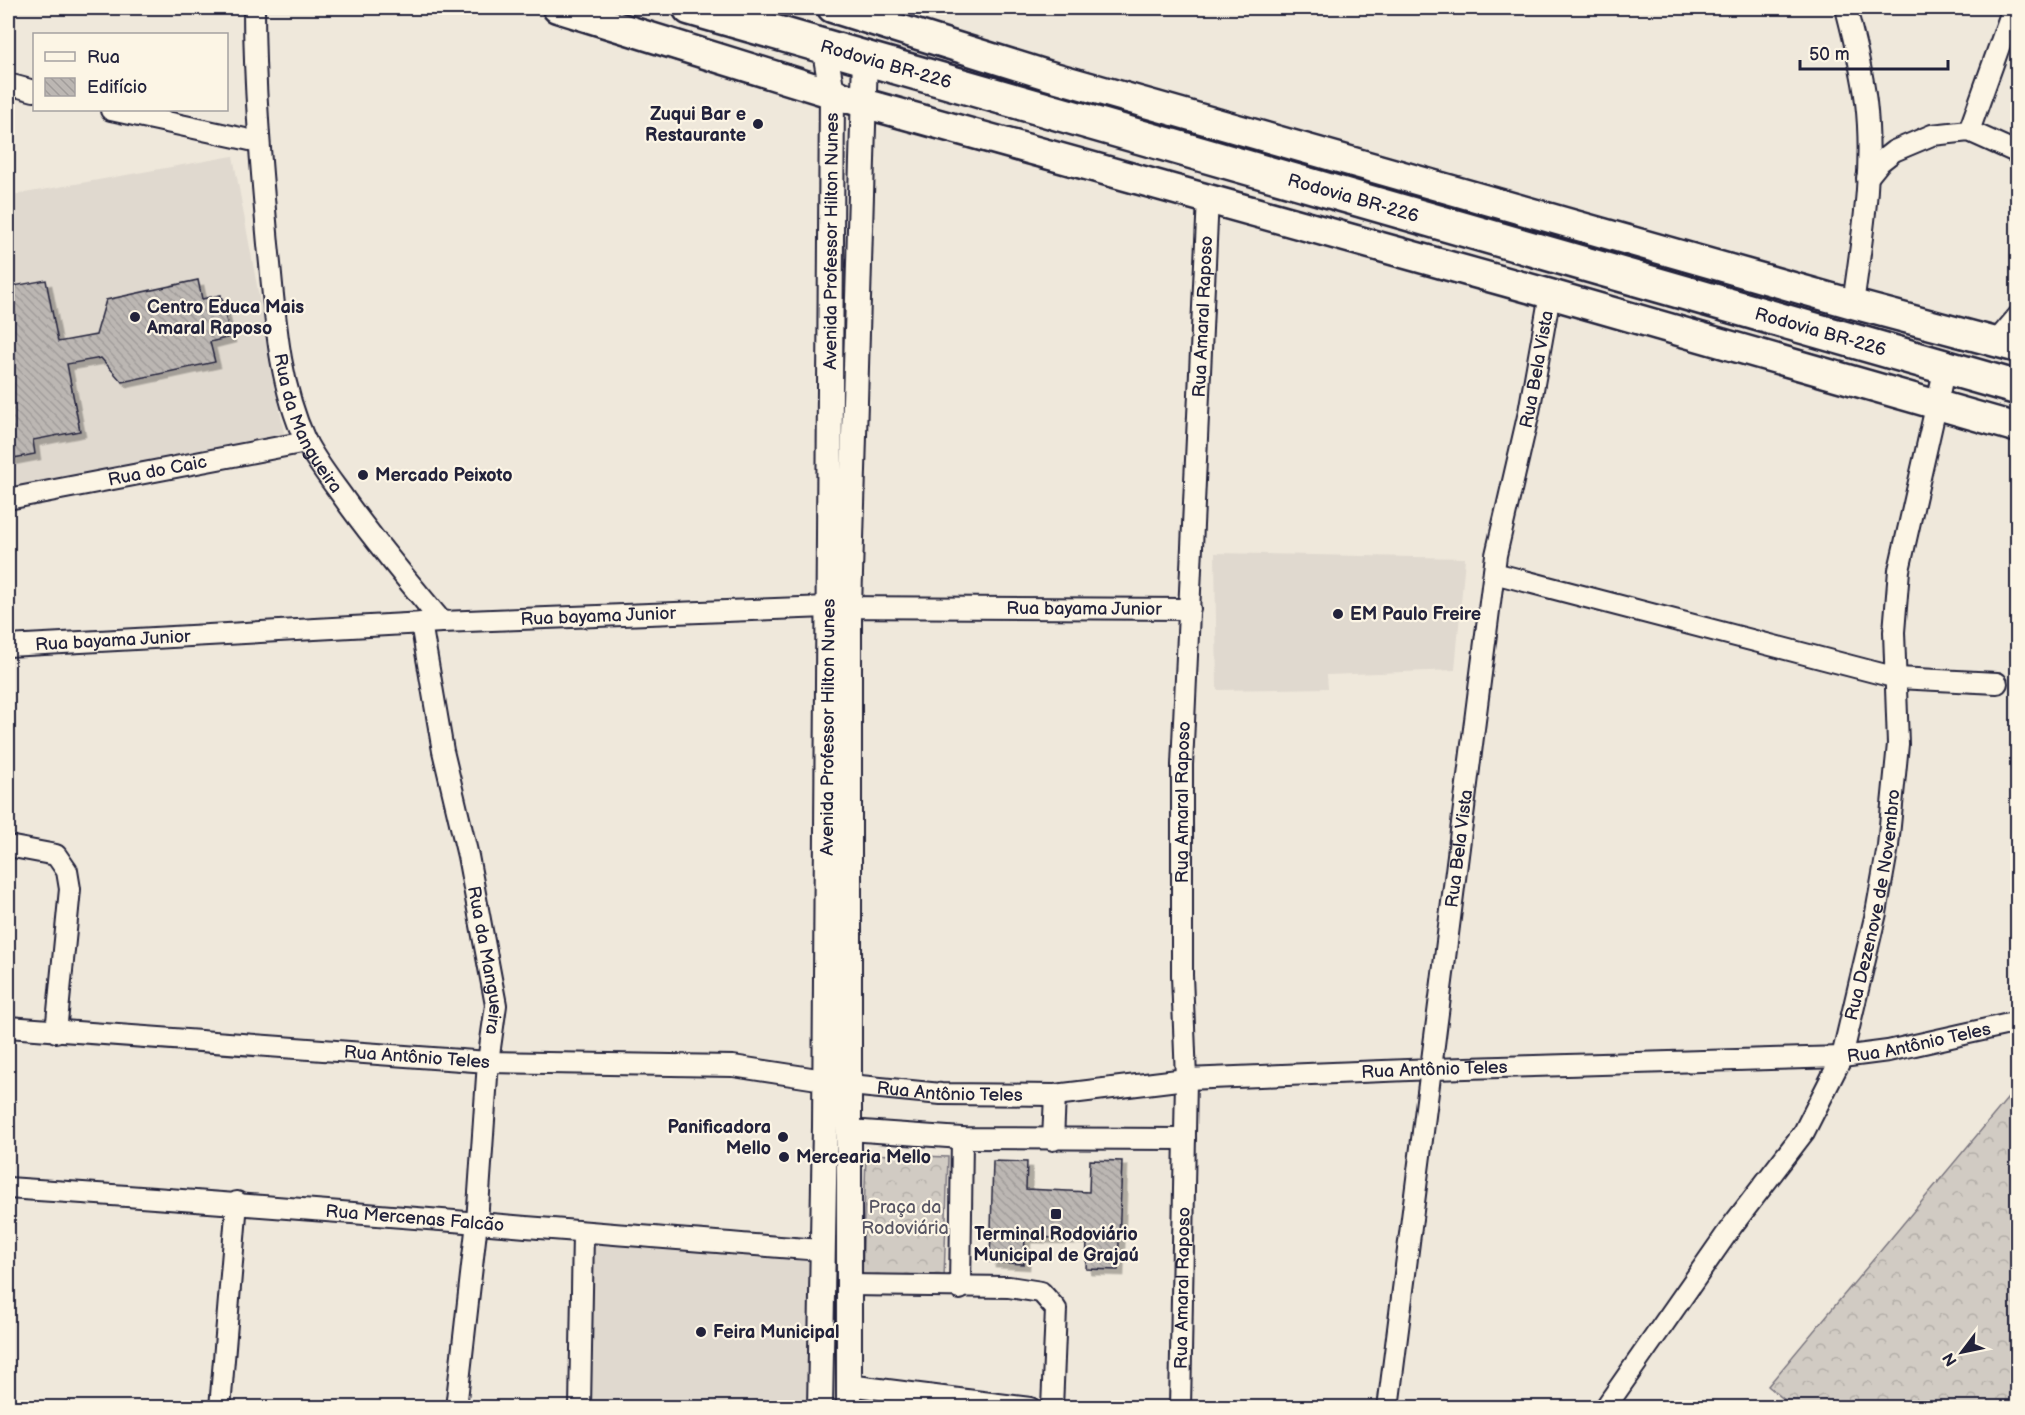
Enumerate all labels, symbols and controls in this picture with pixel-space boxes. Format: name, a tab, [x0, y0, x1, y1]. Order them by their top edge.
legend	[33, 33, 228, 111]
scale bar	[1800, 33, 1948, 71]
street label: Rodovia BR-226	[818, 35, 954, 93]
text: 50 m	[1809, 44, 1850, 65]
text: Rua	[87, 47, 120, 68]
text: Edifício	[87, 77, 147, 98]
place label: Zuqui Bar e Restaurante	[645, 104, 746, 146]
street label: Avenida Professor Hilton Nunes	[820, 112, 842, 370]
marker: Zuqui Bar e Restaurante	[751, 117, 765, 131]
street label: Rodovia BR-226	[1285, 169, 1421, 227]
street label: Rua Amaral Raposo	[1188, 235, 1217, 398]
place label: Centro Educa Mais Amaral Raposo	[146, 297, 304, 339]
street label: Rodovia BR-226	[1753, 303, 1889, 360]
street label: Rua Bela Vista	[1515, 309, 1557, 430]
marker: Centro Educa Mais Amaral Raposo	[128, 310, 142, 324]
street label: Rua da Mangueira	[270, 352, 347, 497]
street label: Rua do Caic	[106, 451, 208, 490]
place label: Mercado Peixoto	[375, 465, 513, 486]
marker: Mercado Peixoto	[356, 468, 370, 482]
street label: Rua bayama Junior	[1006, 597, 1162, 619]
street label: Avenida Professor Hilton Nunes	[816, 598, 839, 856]
street label: Rua bayama Junior	[520, 602, 677, 629]
place label: EM Paulo Freire	[1350, 604, 1481, 625]
marker: EM Paulo Freire	[1331, 607, 1345, 621]
street label: Rua bayama Junior	[35, 625, 192, 655]
street label: Rua Amaral Raposo	[1172, 721, 1195, 883]
street label: Rua Bela Vista	[1441, 788, 1477, 909]
street label: Rua Dezenove de Novembro	[1841, 788, 1904, 1022]
street label: Rua da Mangueira	[463, 884, 507, 1036]
street label: Rua Antônio Teles	[1846, 1018, 1993, 1067]
street label: Rua Antônio Teles	[343, 1041, 491, 1073]
street label: Rua Antônio Teles	[1361, 1056, 1508, 1082]
street label: Rua Antônio Teles	[876, 1077, 1023, 1105]
place label: Panificadora Mello	[667, 1117, 771, 1159]
marker: Panificadora Mello	[776, 1130, 790, 1144]
place label: Mercearia Mello	[796, 1147, 931, 1168]
marker: Mercearia Mello	[777, 1150, 791, 1164]
park label: Praça da Rodoviária	[861, 1197, 949, 1239]
street label: Rua Mercenas Falcão	[325, 1200, 505, 1236]
marker: Terminal Rodoviário Municipal de Grajaú	[1049, 1207, 1063, 1221]
street label: Rua Amaral Raposo	[1170, 1207, 1194, 1369]
place label: Terminal Rodoviário Municipal de Grajaú	[973, 1224, 1139, 1266]
place label: Feira Municipal	[713, 1322, 840, 1343]
north arrow	[1932, 1322, 1992, 1382]
marker: Feira Municipal	[694, 1325, 708, 1339]
text: N	[1939, 1349, 1962, 1369]

